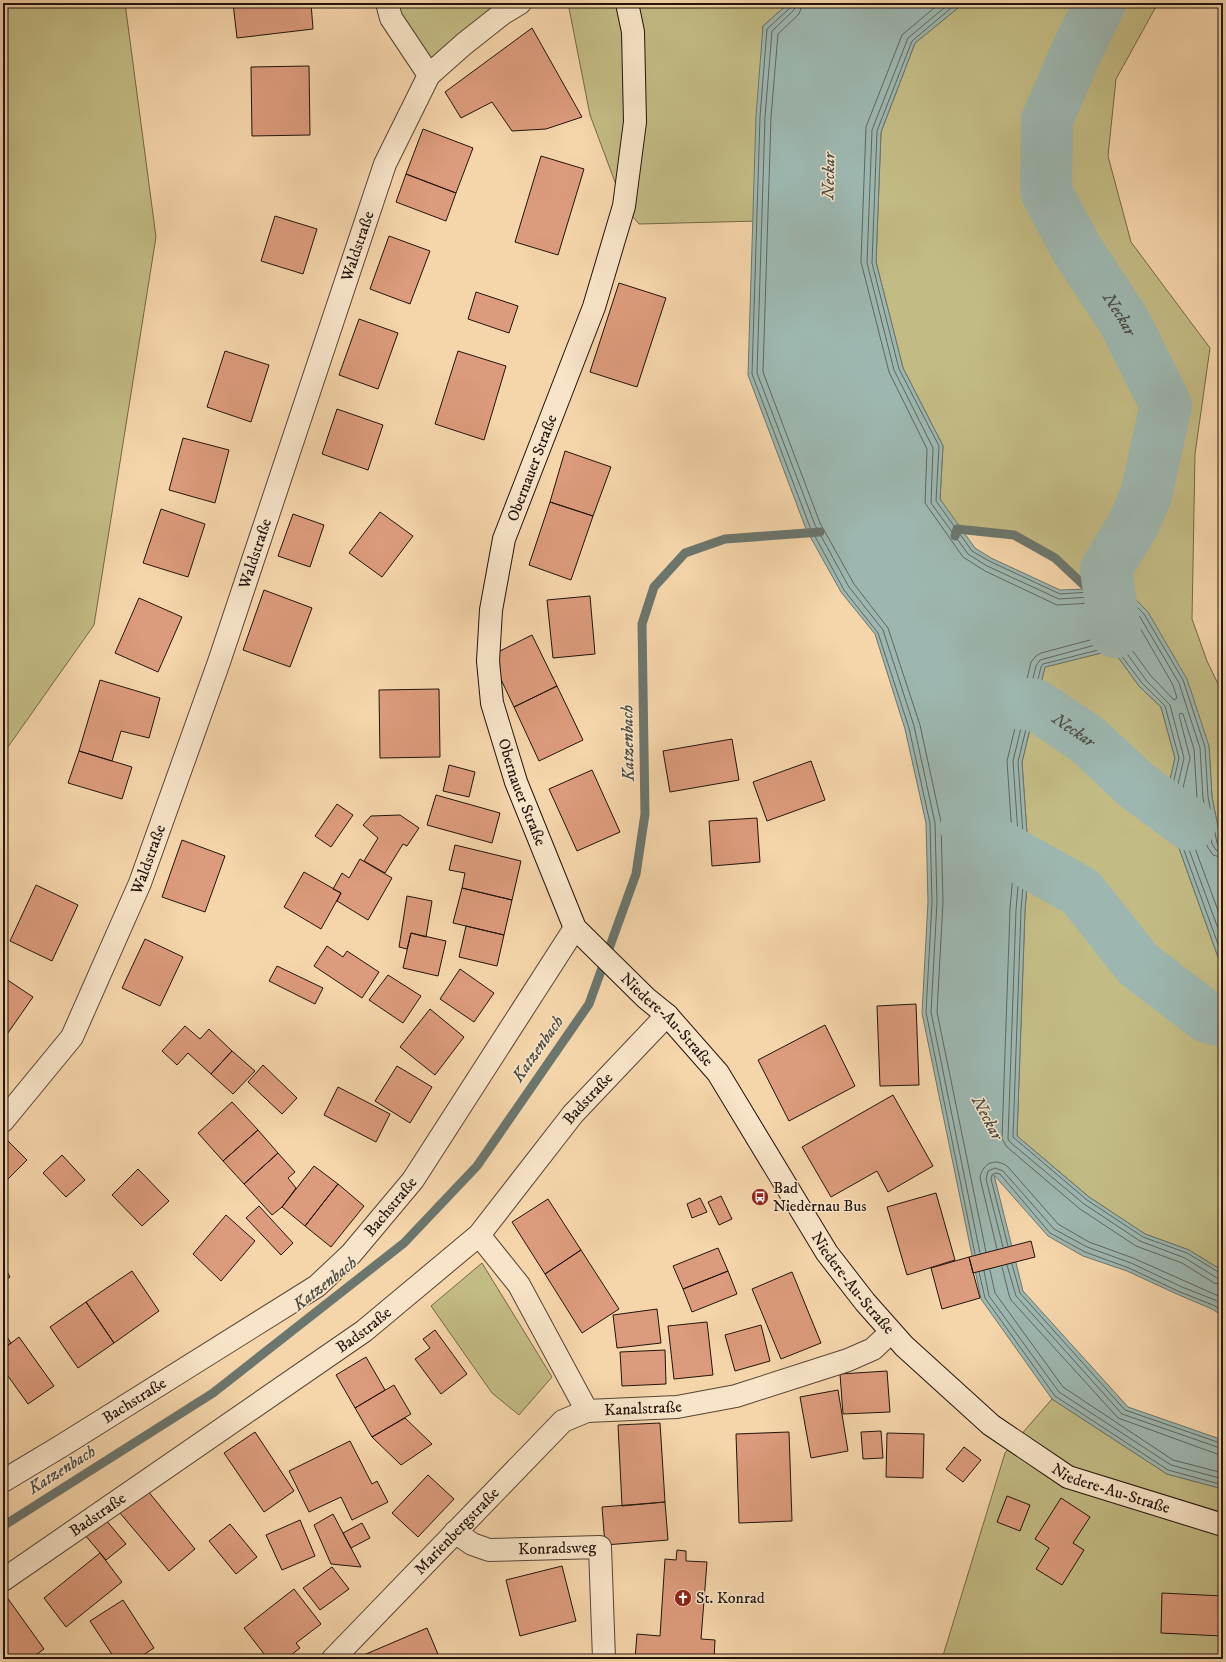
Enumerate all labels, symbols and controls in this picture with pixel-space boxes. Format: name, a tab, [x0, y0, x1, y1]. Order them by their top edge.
water label: Neckar	[817, 150, 841, 201]
street label: Waldstraße	[336, 208, 379, 285]
water label: Neckar	[1097, 288, 1141, 341]
street label: Obernauer Straße	[502, 411, 562, 524]
street label: Waldstraße	[234, 516, 276, 592]
water label: Katzenbach	[616, 704, 640, 782]
water label: Neckar	[1047, 707, 1101, 753]
street label: Obernauer Straße	[493, 736, 551, 849]
street label: Waldstraße	[126, 822, 170, 898]
street label: Niedere-Au-Straße	[616, 969, 718, 1071]
water label: Katzenbach	[507, 1011, 569, 1087]
street label: Badstraße	[558, 1068, 617, 1129]
water label: Neckar	[966, 1091, 1009, 1146]
street label: Bachstraße	[360, 1173, 422, 1241]
place label: Bad Niedernau Bus	[773, 1178, 867, 1216]
bus stop icon: Bad Niedernau Bus	[750, 1187, 770, 1207]
street label: Niedere-Au-Straße	[807, 1229, 899, 1339]
water label: Katzenbach	[288, 1252, 362, 1317]
street label: Badstraße	[332, 1302, 396, 1357]
street label: Bachstraße	[99, 1373, 170, 1428]
street label: Kanalstraße	[604, 1396, 684, 1420]
water label: Katzenbach	[23, 1440, 100, 1500]
street label: Niedere-Au-Straße	[1048, 1459, 1173, 1518]
street label: Marienbergstraße	[410, 1483, 504, 1579]
street label: Badstraße	[65, 1488, 130, 1541]
street label: Konradsweg	[518, 1537, 597, 1559]
church icon: St. Konrad	[673, 1588, 693, 1608]
place label: St. Konrad	[696, 1588, 765, 1608]

